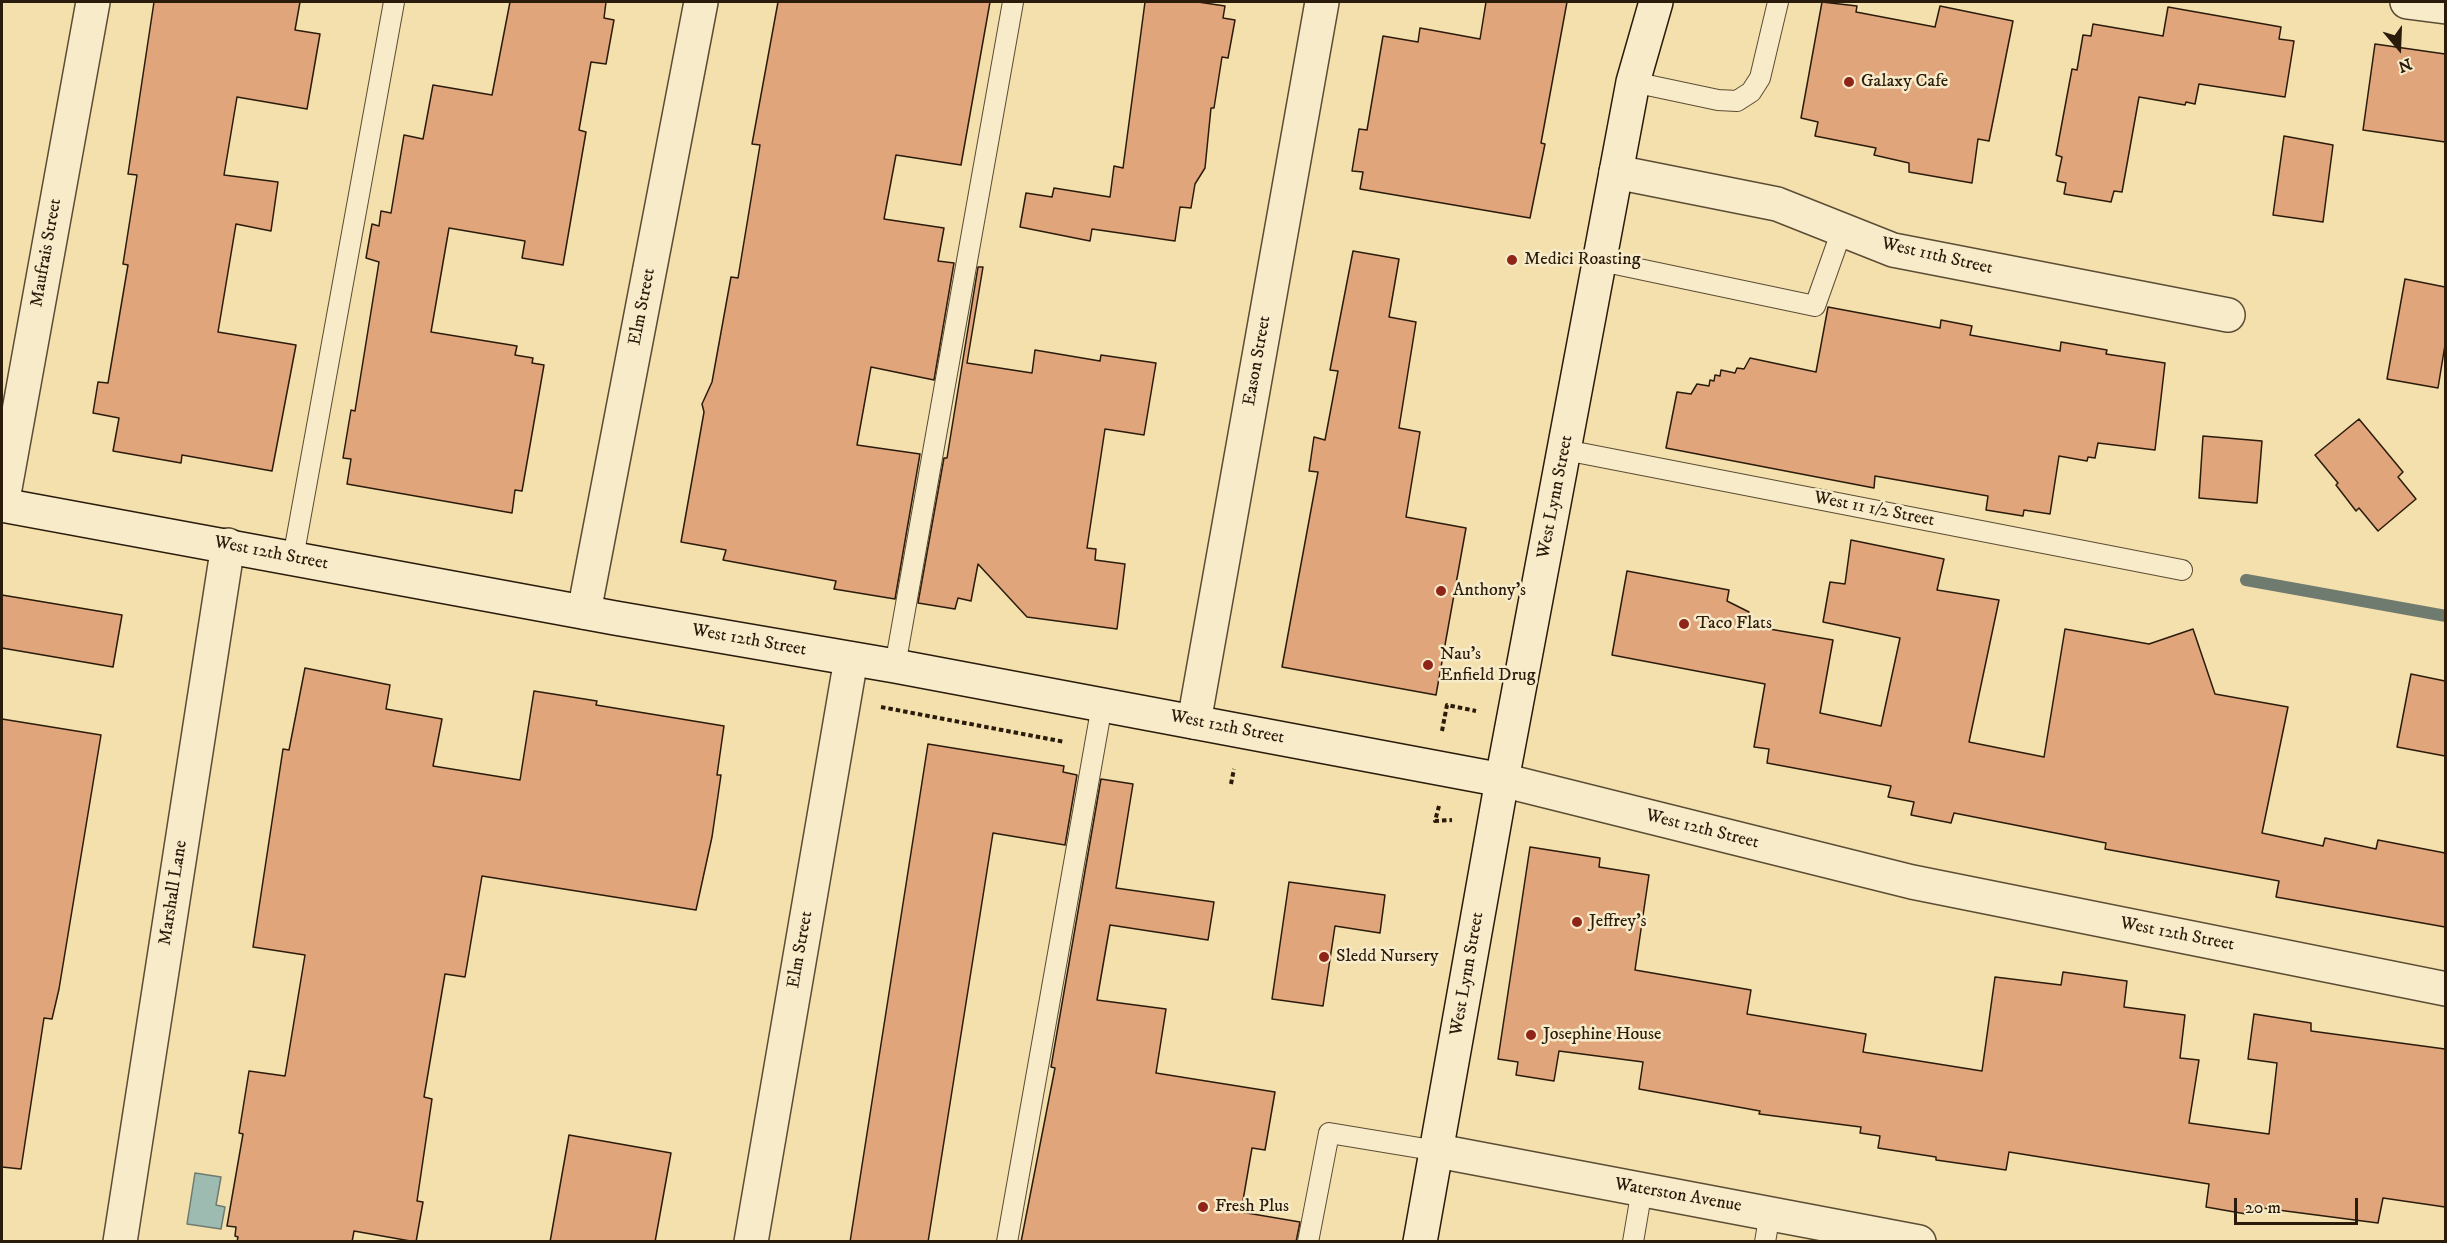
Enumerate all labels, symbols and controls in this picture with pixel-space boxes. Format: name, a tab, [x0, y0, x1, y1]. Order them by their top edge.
north arrow	[2369, 18, 2429, 78]
text: N	[2395, 53, 2414, 77]
place label: Galaxy Cafe	[1861, 71, 1948, 93]
marker: Galaxy Cafe	[1842, 75, 1856, 89]
street label: Maufrais Street	[27, 197, 67, 309]
street label: West 11th Street	[1879, 234, 1995, 280]
place label: Medici Roasting	[1524, 249, 1640, 271]
marker: Medici Roasting	[1505, 253, 1519, 267]
street label: Elm Street	[625, 267, 661, 347]
street label: Eason Street	[1239, 314, 1277, 408]
street label: West Lynn Street	[1533, 433, 1579, 561]
street label: West 11 1/2 Street	[1812, 488, 1936, 532]
street label: West 12th Street	[212, 532, 330, 576]
place label: Anthony's	[1453, 580, 1526, 602]
marker: Anthony's	[1434, 584, 1448, 598]
place label: Taco Flats	[1696, 613, 1772, 635]
marker: Taco Flats	[1677, 617, 1691, 631]
street label: West 12th Street	[690, 620, 808, 662]
place label: Nau's Enfield Drug	[1440, 644, 1536, 686]
marker: Nau's Enfield Drug	[1421, 658, 1435, 672]
street label: West 12th Street	[1168, 706, 1286, 750]
street label: West 12th Street	[1643, 806, 1761, 854]
street label: Marshall Lane	[155, 839, 193, 947]
street label: Elm Street	[784, 910, 818, 990]
street label: West Lynn Street	[1446, 910, 1490, 1038]
place label: Jeffrey's	[1589, 911, 1647, 933]
street label: West 12th Street	[2118, 913, 2236, 957]
marker: Jeffrey's	[1570, 915, 1584, 929]
place label: Sledd Nursery	[1336, 946, 1439, 968]
marker: Sledd Nursery	[1317, 950, 1331, 964]
place label: Josephine House	[1543, 1024, 1661, 1046]
marker: Josephine House	[1524, 1028, 1538, 1042]
street label: Waterston Avenue	[1613, 1174, 1743, 1218]
scale bar	[2237, 1186, 2362, 1224]
place label: Fresh Plus	[1215, 1196, 1289, 1218]
text: 20 m	[2245, 1197, 2281, 1219]
marker: Fresh Plus	[1196, 1200, 1210, 1214]

